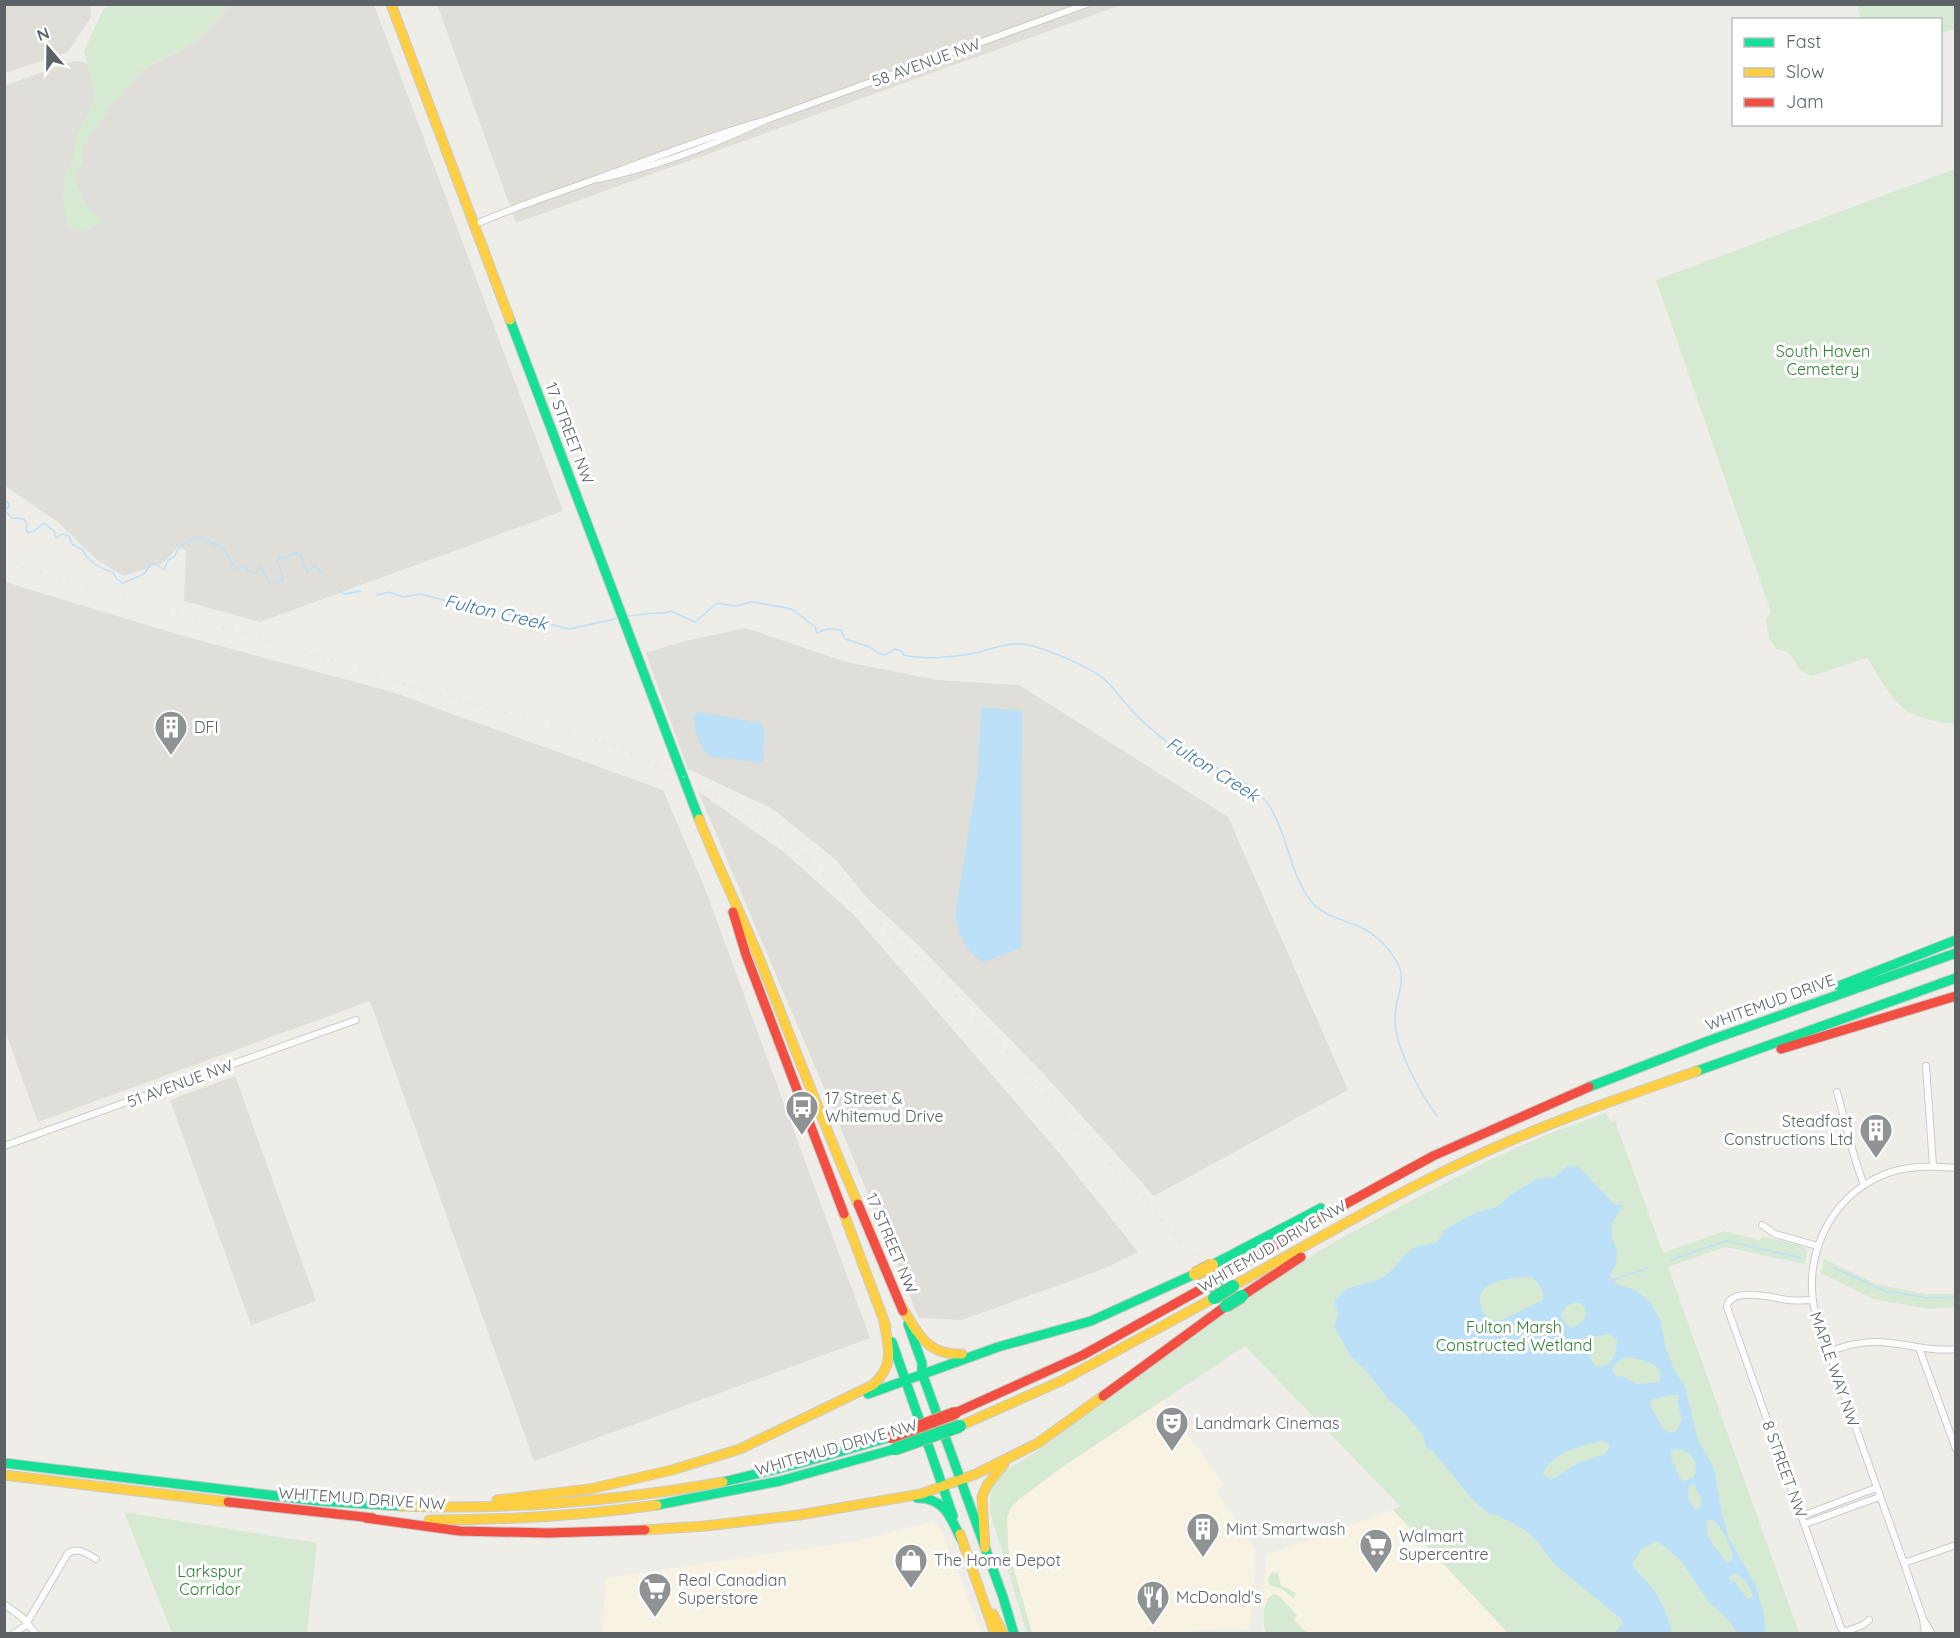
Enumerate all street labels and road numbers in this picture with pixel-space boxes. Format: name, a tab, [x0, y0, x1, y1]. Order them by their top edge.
street label: 58 AVENUE NW	[869, 33, 983, 91]
street label: 17 STREET NW	[541, 379, 599, 487]
street label: WHITEMUD DRIVE	[1703, 969, 1837, 1035]
street label: 51 AVENUE NW	[124, 1055, 236, 1111]
street label: 17 STREET NW	[862, 1190, 922, 1296]
street label: WHITEMUD DRIVE NW	[1194, 1195, 1350, 1297]
street label: MAPLE WAY NW	[1806, 1309, 1864, 1429]
street label: WHITEMUD DRIVE NW	[753, 1414, 919, 1480]
street label: 8 STREET NW	[1758, 1418, 1812, 1520]
street label: WHITEMUD DRIVE NW	[278, 1482, 446, 1514]

